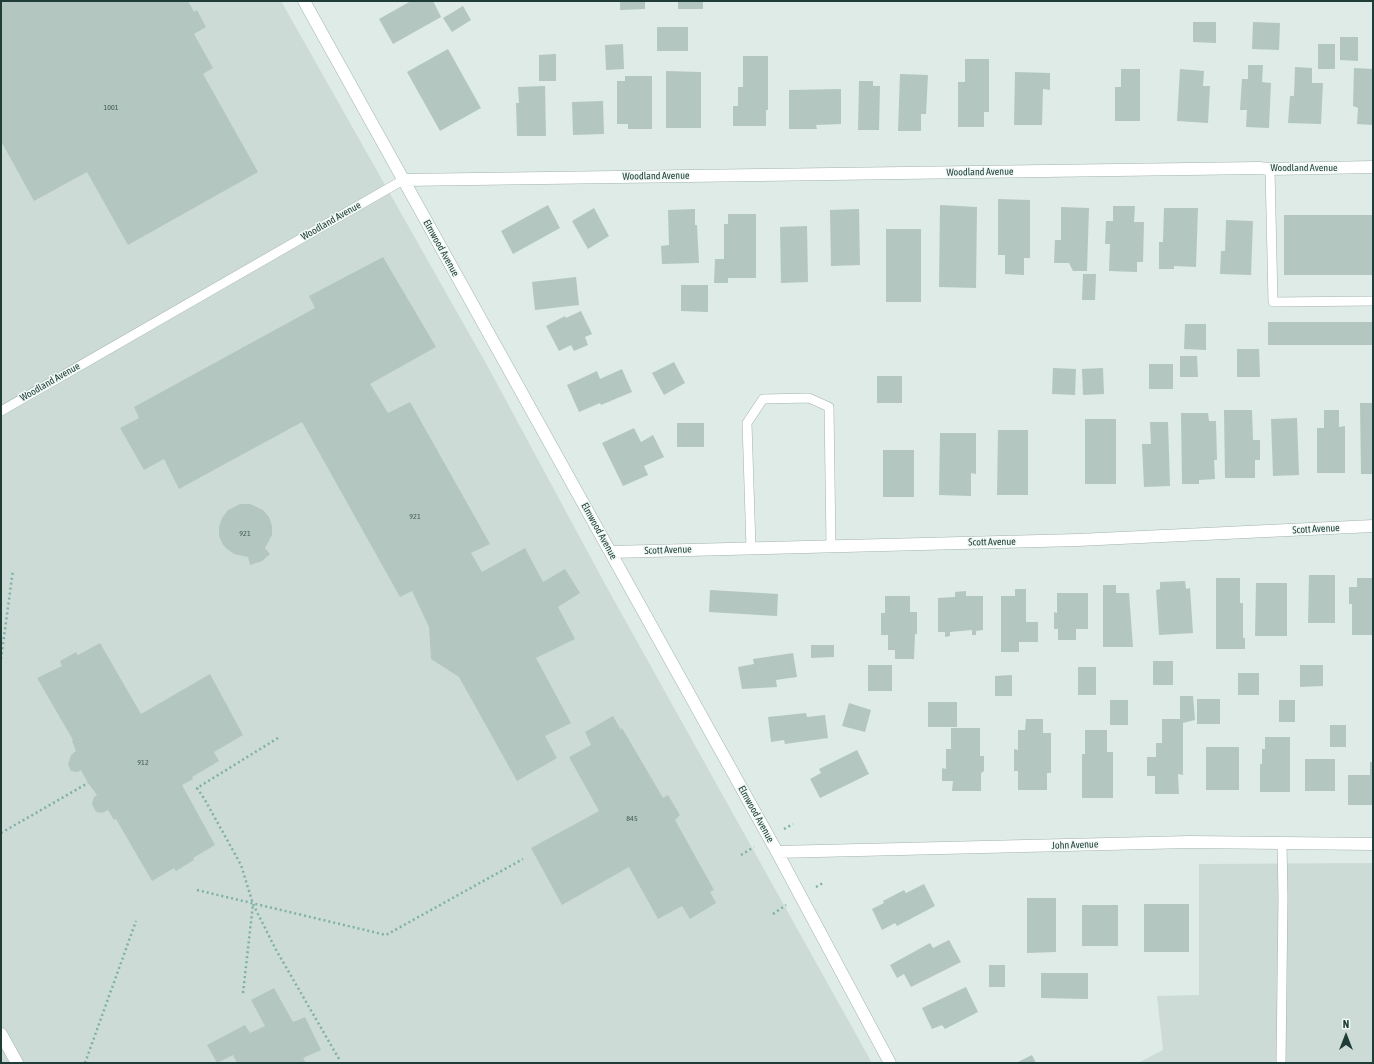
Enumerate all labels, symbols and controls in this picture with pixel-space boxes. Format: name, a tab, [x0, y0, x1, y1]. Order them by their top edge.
house number: 1001	[103, 102, 119, 112]
street label: Woodland Avenue	[1270, 162, 1338, 174]
street label: Woodland Avenue	[946, 165, 1014, 179]
street label: Woodland Avenue	[622, 169, 690, 183]
street label: Woodland Avenue	[299, 199, 363, 243]
street label: Elmwood Avenue	[420, 217, 462, 279]
street label: Woodland Avenue	[18, 360, 82, 404]
street label: Elmwood Avenue	[578, 500, 620, 562]
house number: 921	[409, 511, 421, 521]
street label: Scott Avenue	[1292, 522, 1340, 536]
house number: 921	[239, 528, 251, 538]
street label: Scott Avenue	[968, 536, 1016, 548]
street label: Scott Avenue	[644, 543, 692, 557]
house number: 912	[137, 757, 149, 767]
street label: Elmwood Avenue	[735, 783, 777, 845]
house number: 845	[626, 813, 638, 823]
street label: John Avenue	[1051, 838, 1099, 852]
north arrow	[1326, 1016, 1366, 1056]
text: N	[1343, 1018, 1349, 1030]

